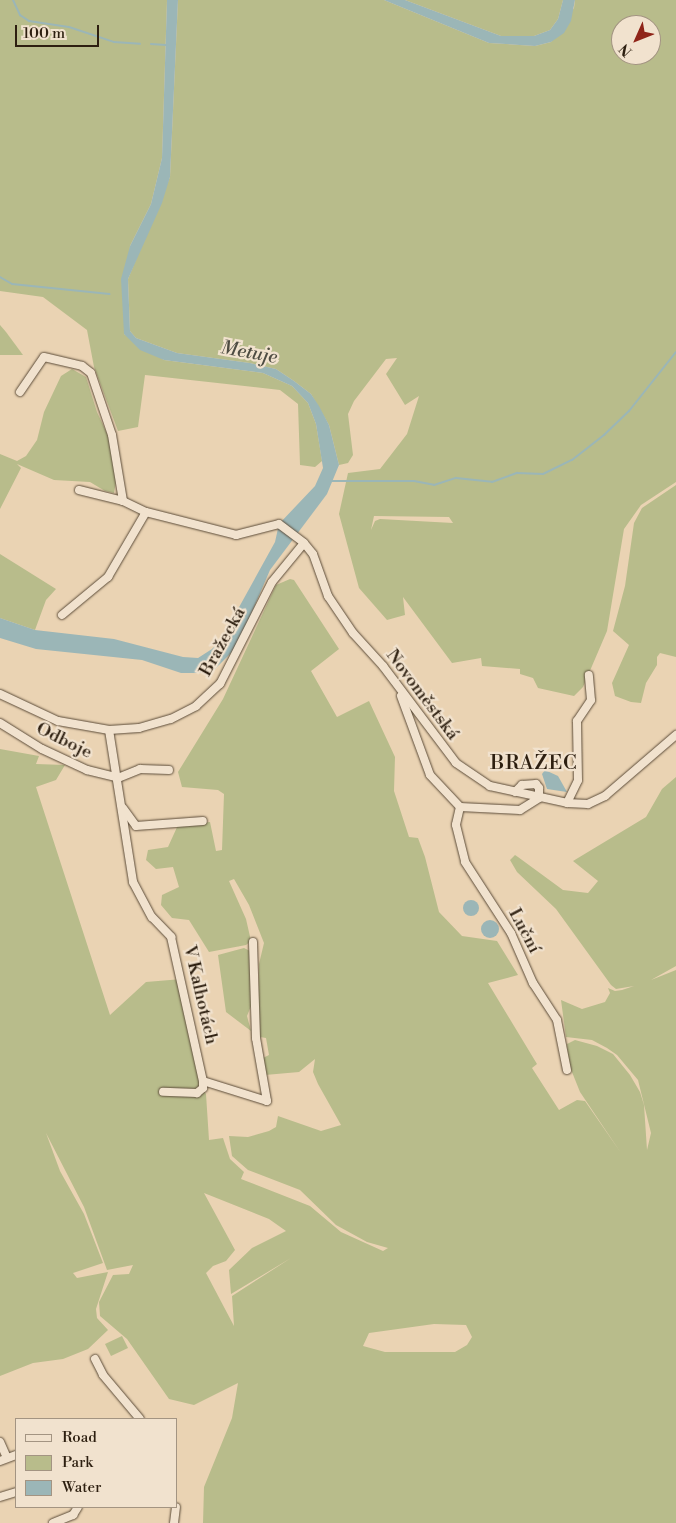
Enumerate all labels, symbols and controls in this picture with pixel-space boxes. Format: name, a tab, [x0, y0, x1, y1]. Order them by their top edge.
scale bar	[18, 15, 101, 47]
north arrow	[611, 15, 661, 65]
text: 100 m	[23, 24, 65, 43]
text: N	[616, 39, 636, 60]
water label: Metuje	[219, 337, 279, 369]
street label: Bražecká	[195, 604, 251, 680]
street label: Novoměstská	[381, 645, 463, 745]
street label: Odboje	[32, 718, 96, 764]
district label: BRAŽEC	[489, 751, 579, 775]
street label: Luční	[503, 905, 545, 957]
street label: V Kalhotách	[178, 943, 222, 1047]
legend	[15, 1418, 178, 1508]
text: Road	[62, 1428, 97, 1447]
text: Park	[62, 1453, 93, 1472]
text: Water	[62, 1478, 101, 1497]

